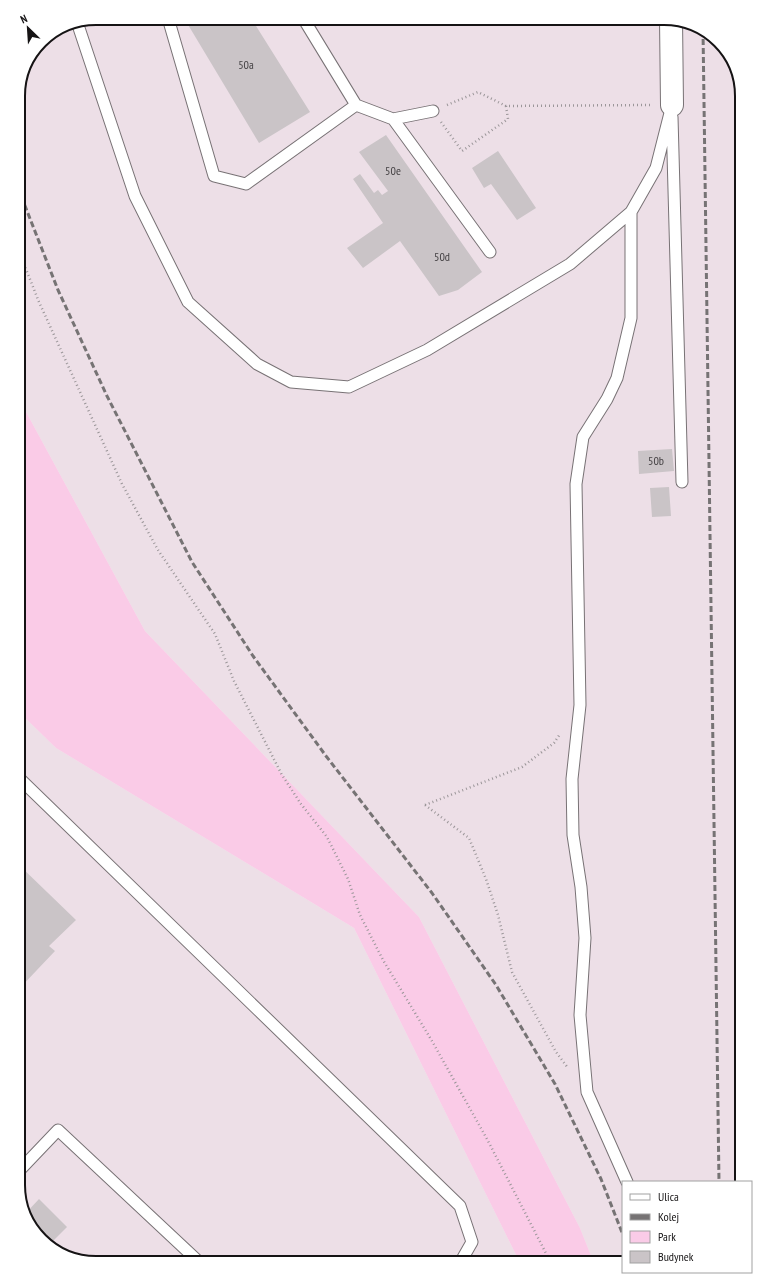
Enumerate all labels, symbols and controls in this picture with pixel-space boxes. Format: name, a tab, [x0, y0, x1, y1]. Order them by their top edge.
north arrow	[8, 8, 48, 48]
text: N	[18, 11, 29, 27]
house number: 50a	[238, 57, 254, 72]
house number: 50e	[385, 163, 401, 178]
house number: 50d	[434, 249, 450, 264]
house number: 50b	[648, 453, 664, 468]
legend	[622, 1181, 752, 1273]
text: Ulica	[658, 1189, 679, 1204]
text: Kolej	[658, 1209, 679, 1224]
text: Park	[658, 1229, 676, 1244]
text: Budynek	[658, 1249, 694, 1264]

